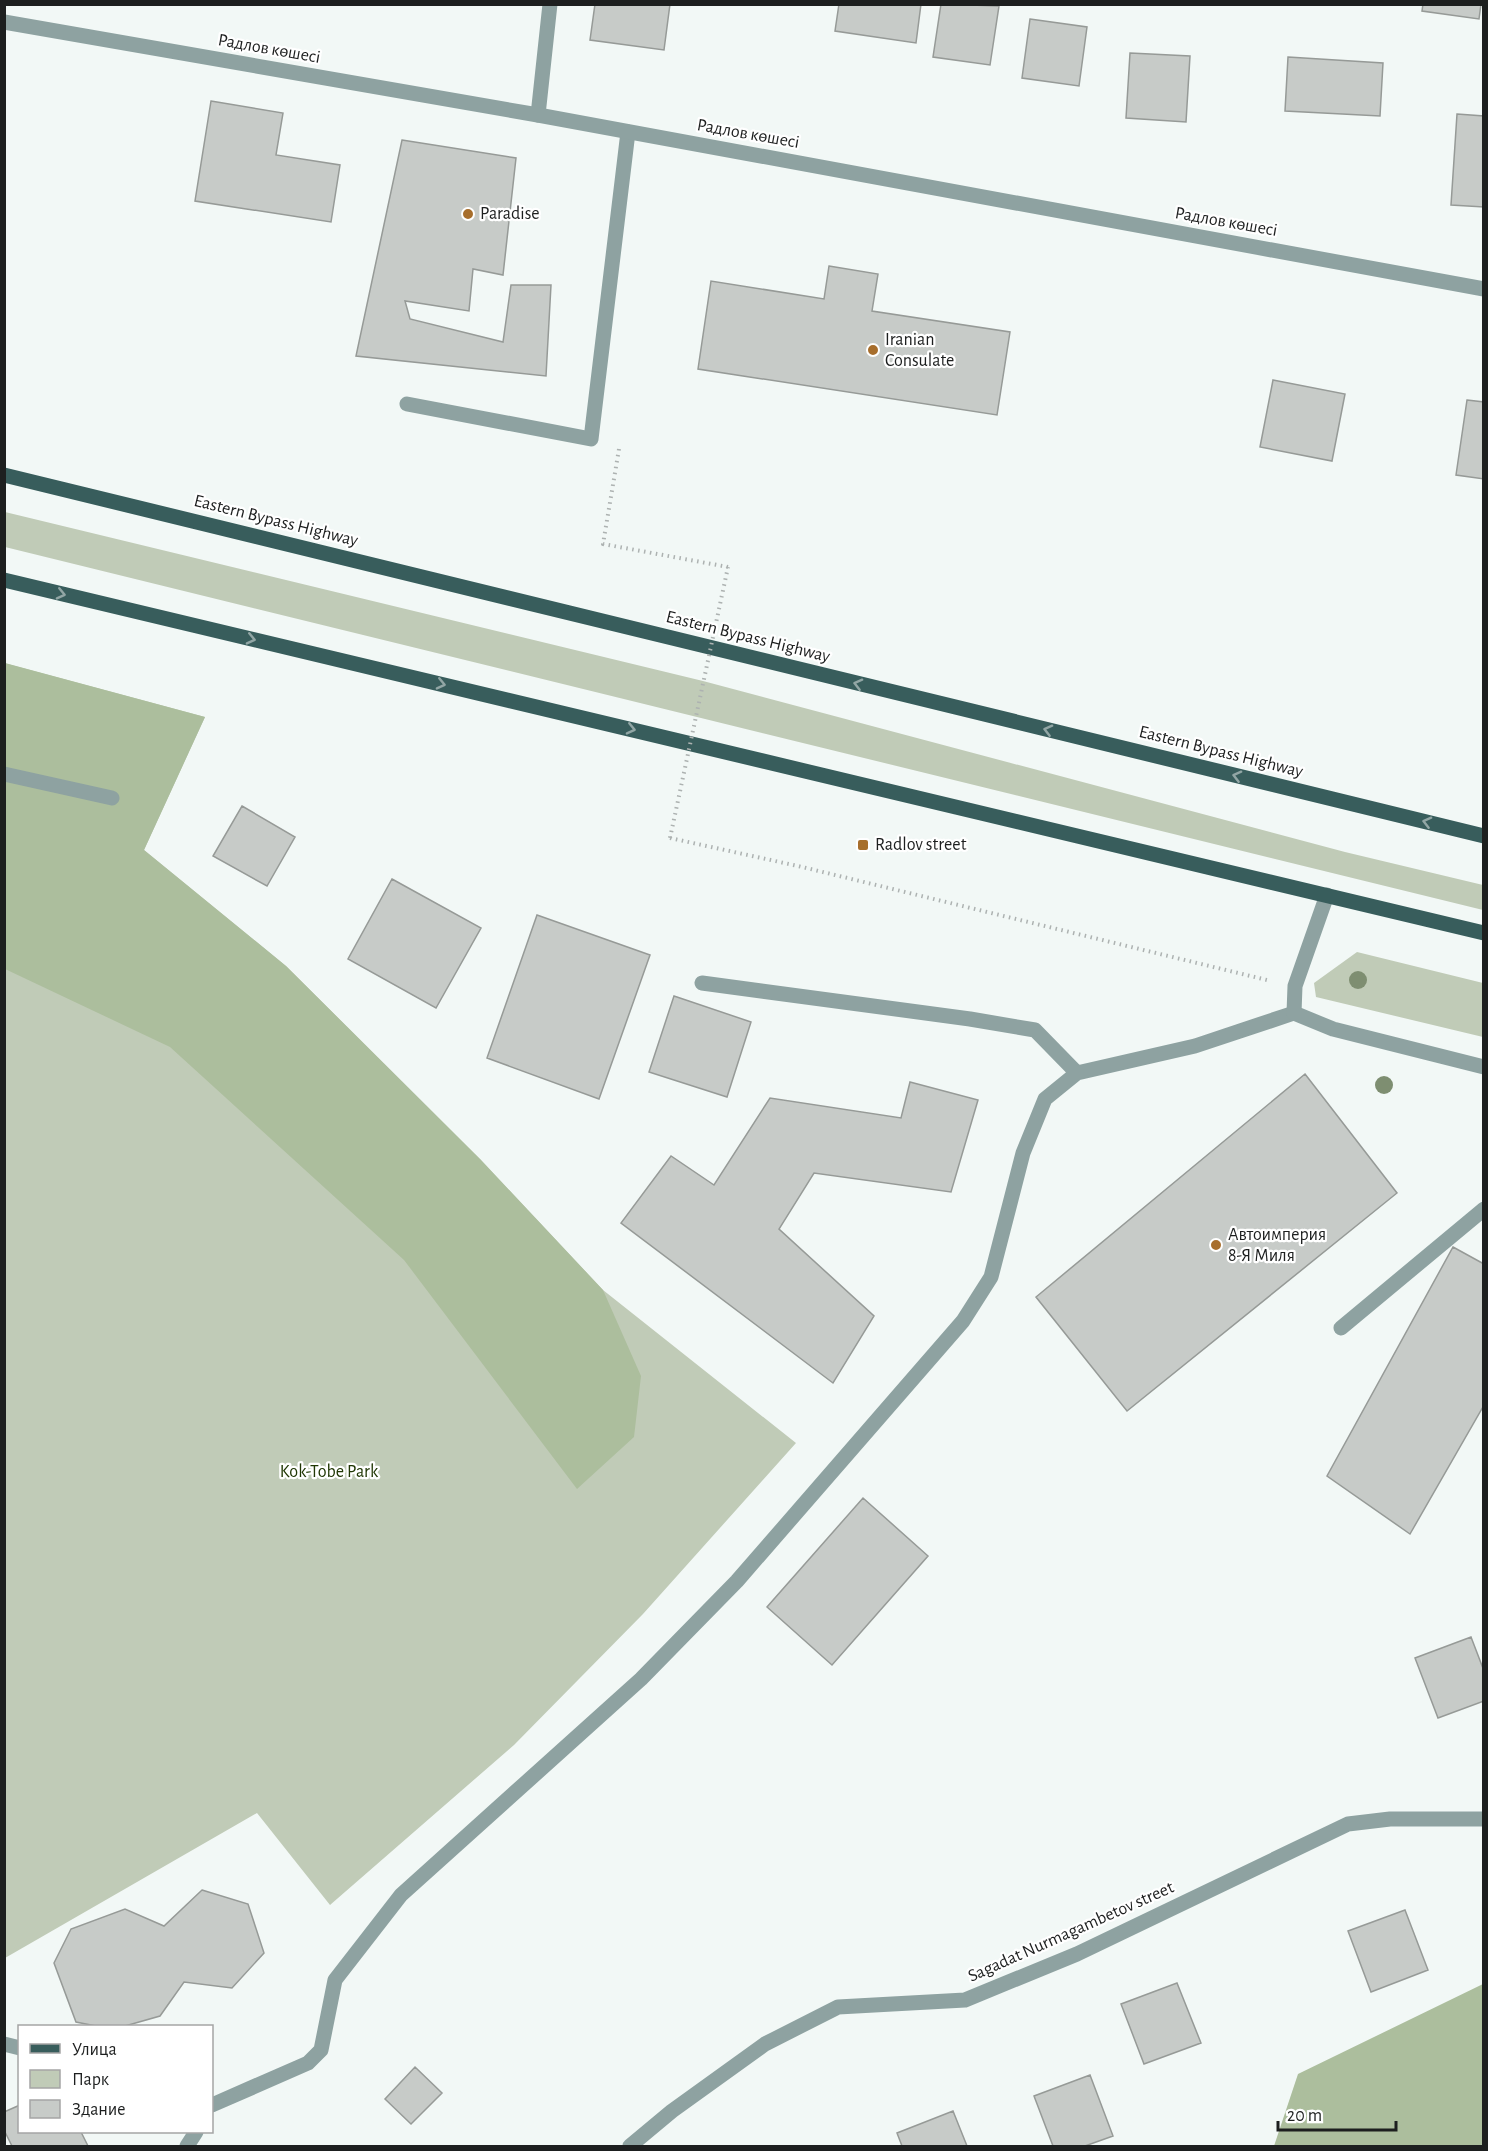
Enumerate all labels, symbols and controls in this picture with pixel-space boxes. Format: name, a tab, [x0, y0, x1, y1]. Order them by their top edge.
street label: Радлов көшесі	[216, 31, 322, 67]
street label: Радлов көшесі	[695, 116, 801, 152]
street label: Радлов көшесі	[1173, 204, 1279, 240]
place label: Paradise	[480, 205, 540, 223]
marker: Paradise	[461, 207, 475, 221]
place label: Iranian Consulate	[885, 331, 954, 370]
marker: Iranian Consulate	[866, 343, 880, 357]
street label: Eastern Bypass Highway	[192, 492, 360, 550]
one-way arrow	[56, 586, 66, 599]
street label: Eastern Bypass Highway	[664, 608, 832, 666]
one-way arrow	[246, 632, 256, 645]
one-way arrow	[436, 677, 446, 690]
one-way arrow	[853, 679, 863, 692]
one-way arrow	[625, 722, 635, 735]
street label: Eastern Bypass Highway	[1137, 723, 1305, 781]
one-way arrow	[1043, 725, 1053, 738]
one-way arrow	[1232, 770, 1242, 783]
one-way arrow	[1422, 816, 1432, 829]
place label: Radlov street	[875, 836, 967, 854]
marker: Radlov street	[856, 838, 870, 852]
place label: Автоимперия 8-Я Миля	[1228, 1226, 1326, 1265]
marker: Автоимперия 8-Я Миля	[1209, 1238, 1223, 1252]
park label: Kok-Tobe Park	[280, 1463, 379, 1481]
street label: Sagadat Nurmagambetov street	[965, 1878, 1177, 1986]
legend	[18, 2025, 213, 2133]
text: Улица	[72, 2041, 117, 2059]
text: Парк	[72, 2071, 110, 2089]
scale bar	[1278, 2094, 1396, 2132]
text: Здание	[72, 2101, 126, 2119]
text: 20 m	[1287, 2107, 1322, 2125]

